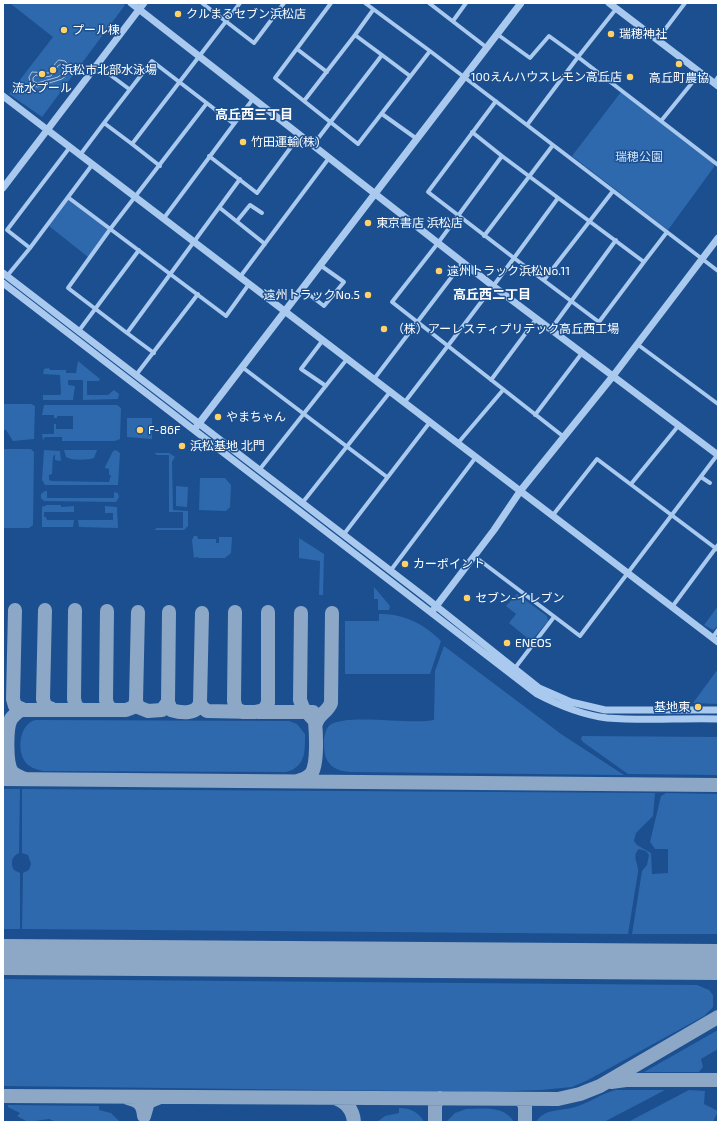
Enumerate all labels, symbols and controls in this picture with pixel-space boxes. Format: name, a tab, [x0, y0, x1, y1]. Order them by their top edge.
place label: クルまるセブン浜松店	[186, 7, 306, 21]
marker: クルまるセブン浜松店	[173, 9, 183, 19]
place label: プール棟	[72, 23, 120, 37]
marker: プール棟	[59, 25, 69, 35]
place label: 瑞穂神社	[619, 27, 667, 41]
marker: 瑞穂神社	[606, 29, 616, 39]
marker: 高丘町農協	[674, 59, 684, 69]
place label: 浜松市北部水泳場	[61, 63, 157, 77]
marker: 浜松市北部水泳場	[48, 65, 58, 75]
marker: 流水プール	[37, 69, 47, 79]
place label: 100えんハウスレモン高丘店	[471, 70, 622, 84]
place label: 高丘町農協	[649, 71, 709, 85]
marker: 100えんハウスレモン高丘店	[625, 72, 635, 82]
place label: 流水プール	[12, 81, 72, 95]
district label: 高丘西三丁目	[215, 107, 293, 123]
place label: 竹田運輸(株)	[251, 135, 320, 149]
marker: 竹田運輸(株)	[238, 137, 248, 147]
park label: 瑞穂公園	[615, 150, 663, 164]
place label: 東京書店 浜松店	[376, 216, 463, 230]
marker: 東京書店 浜松店	[363, 218, 373, 228]
place label: 遠州トラック浜松No.11	[447, 264, 570, 278]
marker: 遠州トラック浜松No.11	[434, 266, 444, 276]
district label: 高丘西二丁目	[453, 287, 531, 303]
place label: 遠州トラックNo.5	[264, 288, 360, 302]
marker: 遠州トラックNo.5	[363, 290, 373, 300]
place label: （株）アーレスティプリテック高丘西工場	[392, 322, 619, 336]
marker: （株）アーレスティプリテック高丘西工場	[379, 324, 389, 334]
place label: やまちゃん	[226, 410, 286, 424]
marker: やまちゃん	[213, 412, 223, 422]
place label: F-86F	[148, 423, 180, 437]
marker: F-86F	[135, 425, 145, 435]
place label: 浜松基地 北門	[190, 439, 265, 453]
marker: 浜松基地 北門	[177, 441, 187, 451]
place label: カーポイント	[413, 557, 485, 571]
marker: カーポイント	[400, 559, 410, 569]
place label: セブン-イレブン	[475, 591, 564, 605]
marker: セブン-イレブン	[462, 593, 472, 603]
place label: ENEOS	[515, 636, 552, 650]
marker: ENEOS	[502, 638, 512, 648]
place label: 基地東	[654, 700, 690, 714]
marker: 基地東	[693, 702, 703, 712]

